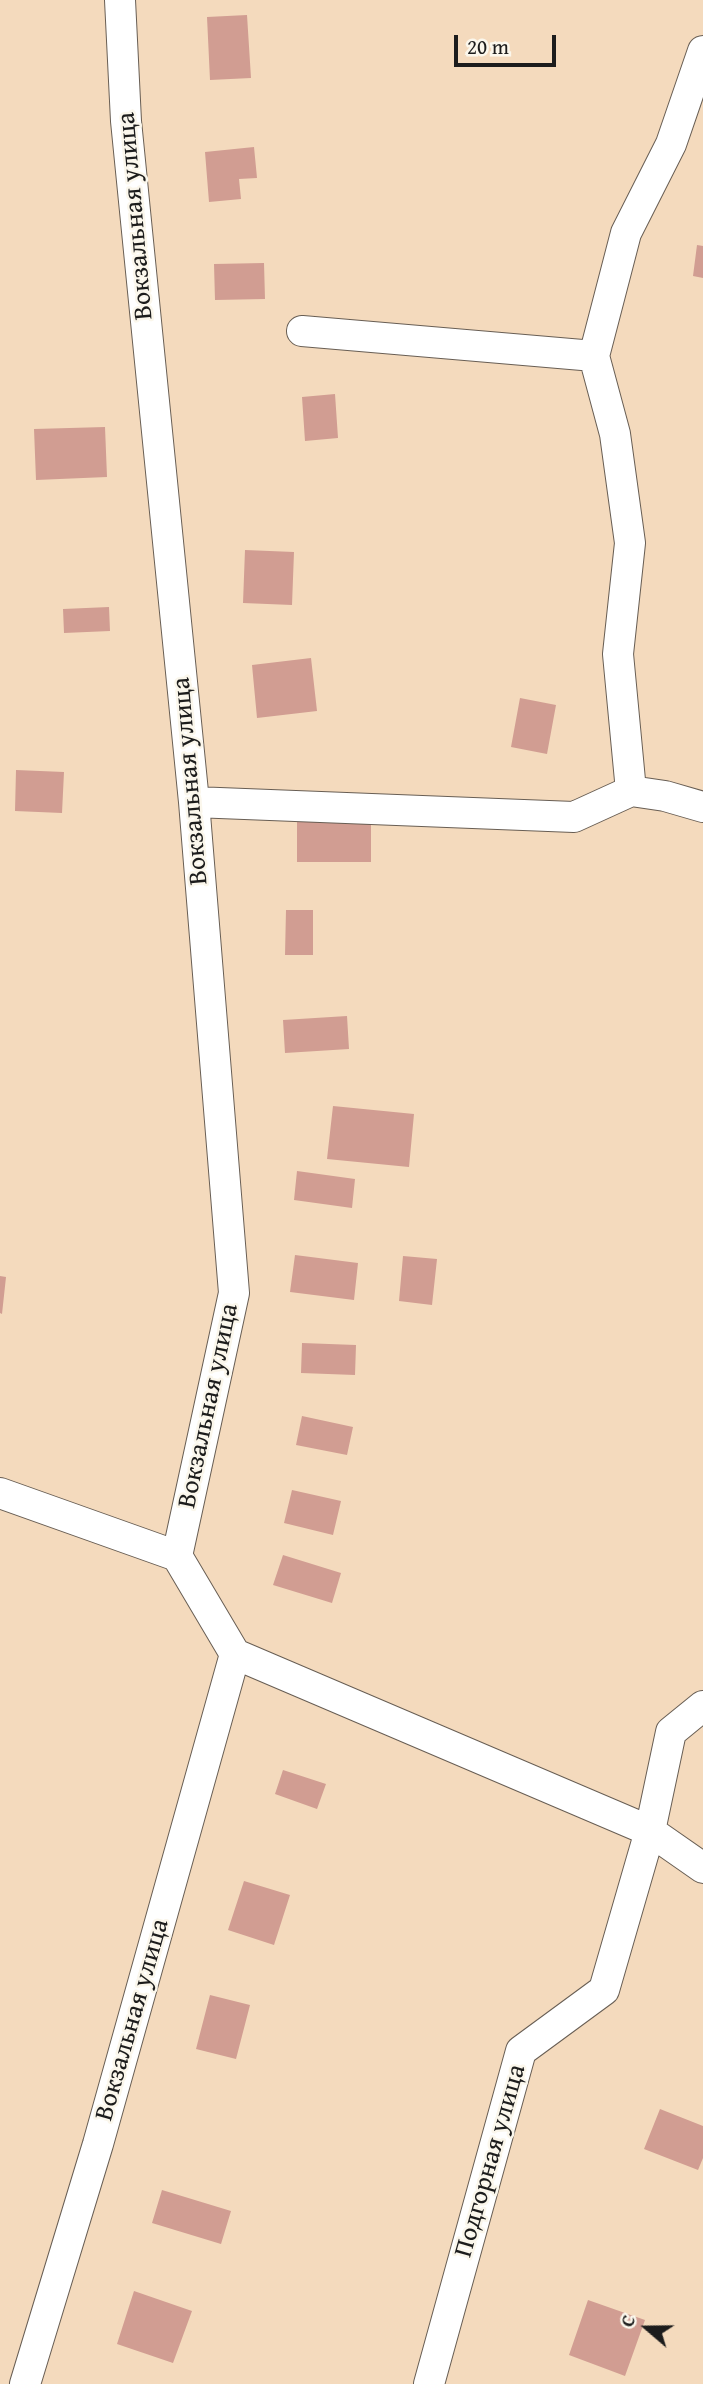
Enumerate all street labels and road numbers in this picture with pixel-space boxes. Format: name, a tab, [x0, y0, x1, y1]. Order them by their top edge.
street label: Вокзальная улица	[111, 111, 161, 321]
street label: Вокзальная улица	[166, 676, 216, 886]
street label: Вокзальная улица	[172, 1301, 246, 1511]
street label: Вокзальная улица	[89, 1916, 177, 2124]
street label: Подгорная улица	[449, 2061, 533, 2261]

